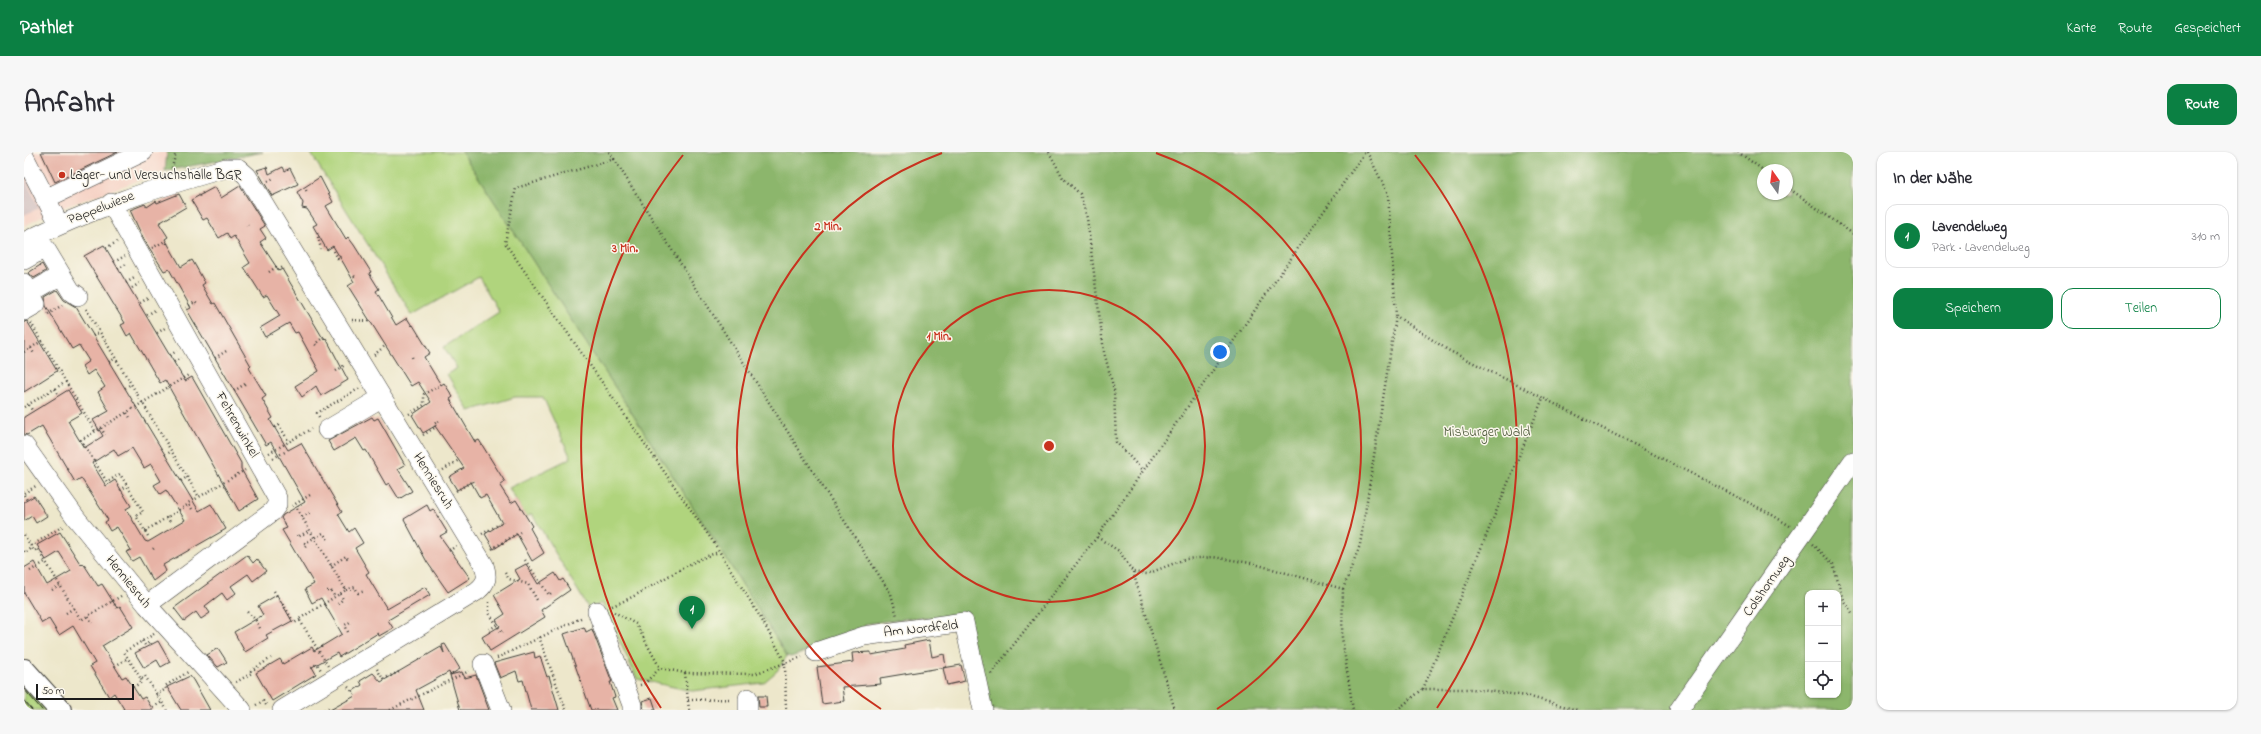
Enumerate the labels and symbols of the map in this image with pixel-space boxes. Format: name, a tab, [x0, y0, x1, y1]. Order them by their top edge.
north arrow	[1757, 164, 1793, 200]
place label: Lager- und Versuchshalle BGR	[70, 165, 242, 187]
marker: Lager- und Versuchshalle BGR	[57, 170, 67, 180]
street label: Pappelwiese	[65, 185, 138, 230]
text: 2 Min.	[814, 218, 842, 236]
text: 3 Min.	[611, 240, 638, 258]
text: 1 Min.	[927, 328, 952, 346]
your location	[1210, 342, 1230, 362]
street label: Fehrenwinkel	[209, 387, 264, 462]
park label: Misburger Wald	[1444, 422, 1531, 444]
centre of rings	[1042, 439, 1056, 453]
street label: Henniesruh	[407, 449, 459, 513]
street label: Henniesruh	[100, 551, 156, 613]
street label: Colshornweg	[1738, 551, 1797, 622]
pin: 1	[679, 596, 705, 629]
street label: Am Nordfeld	[883, 615, 959, 643]
scale bar	[36, 682, 134, 701]

